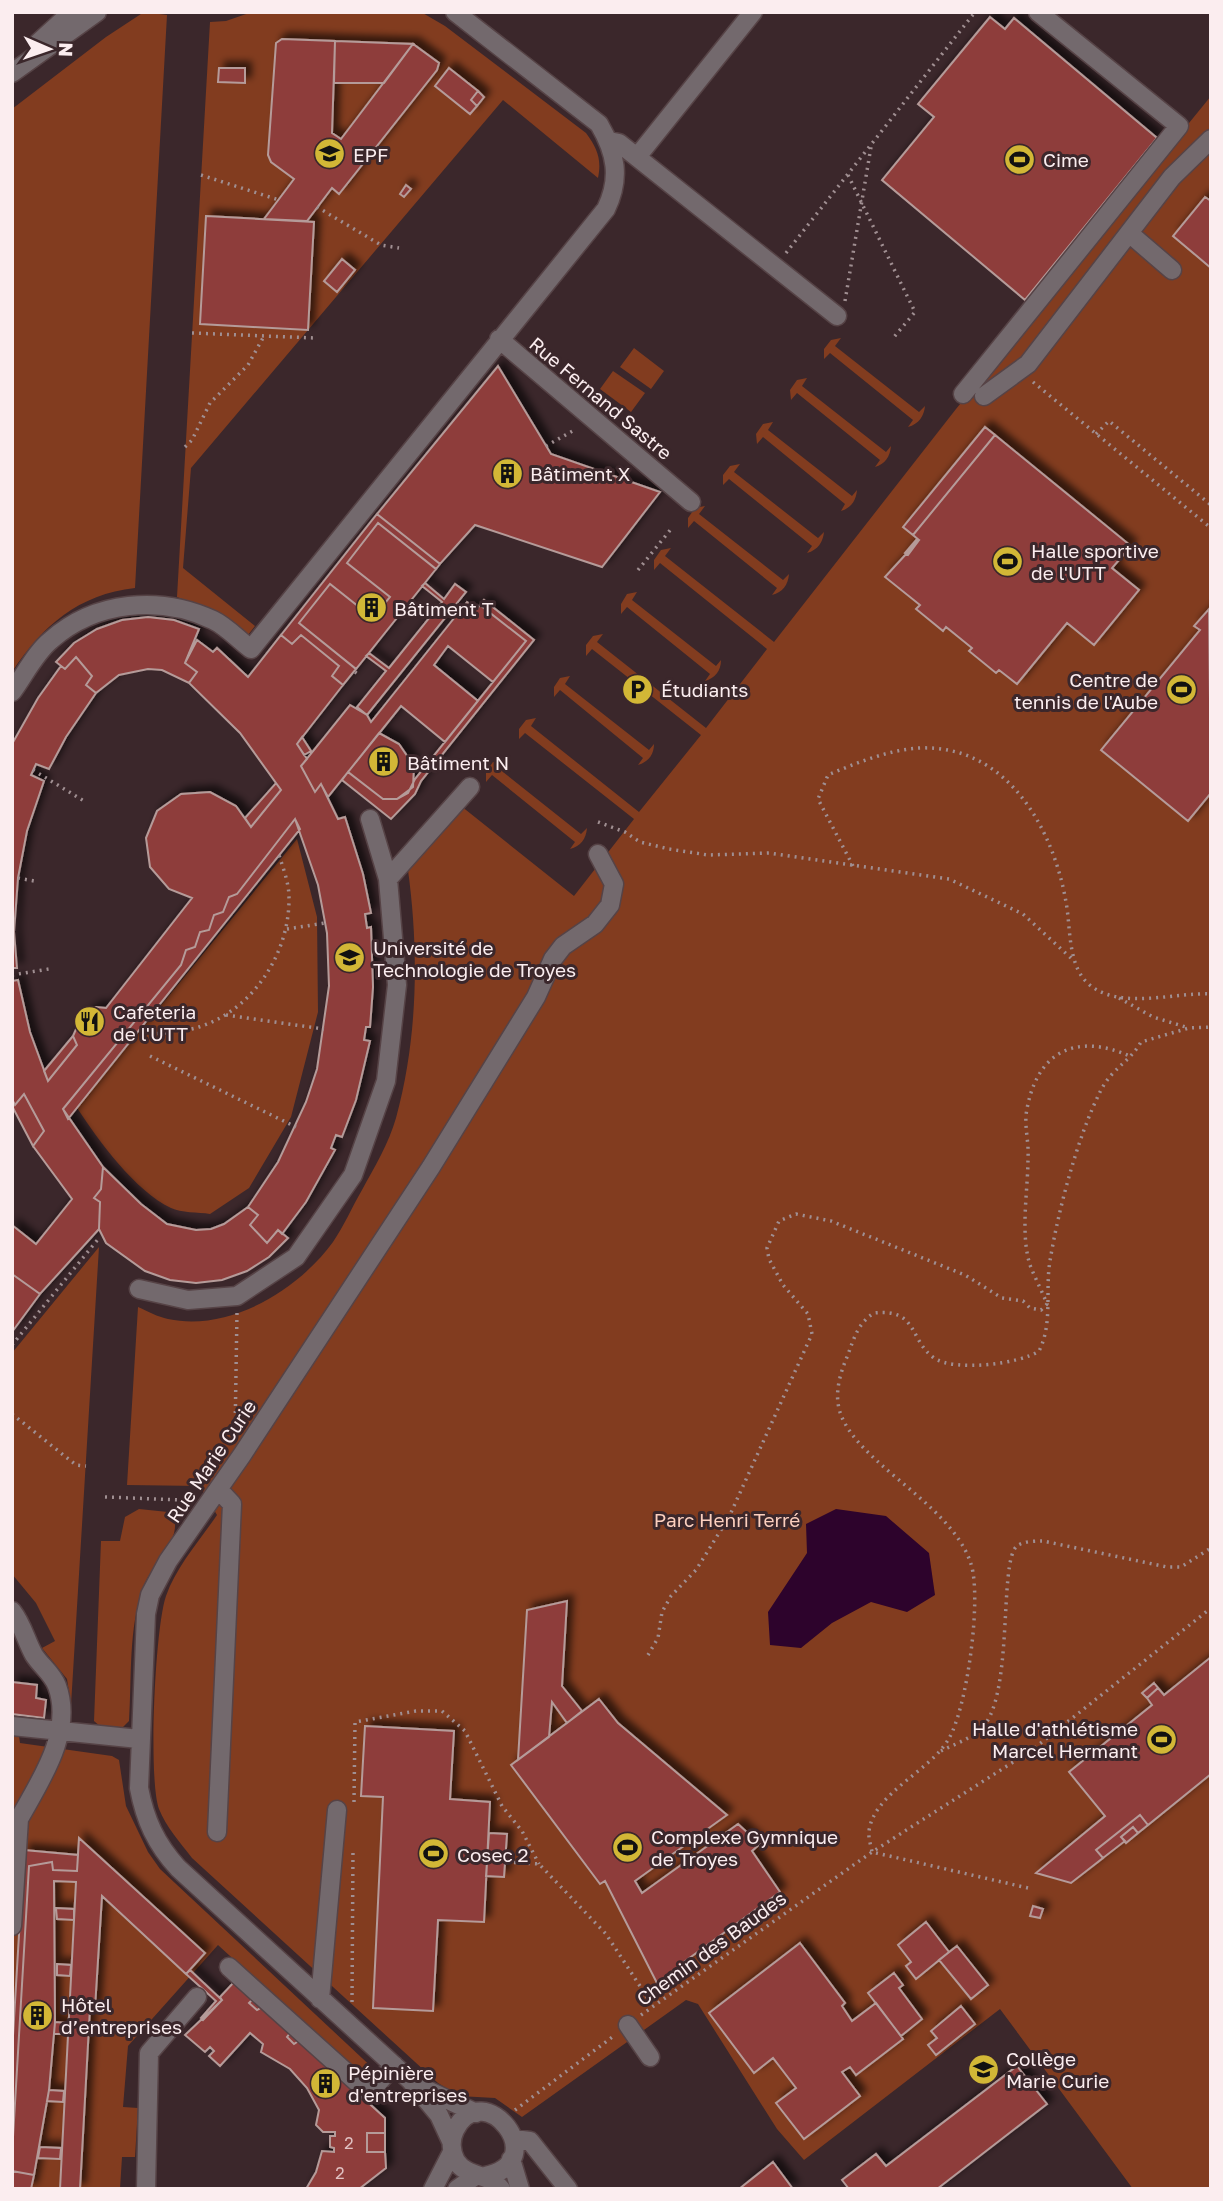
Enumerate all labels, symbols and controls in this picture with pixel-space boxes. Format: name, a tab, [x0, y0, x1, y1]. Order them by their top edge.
north arrow	[14, 14, 84, 84]
text: N	[55, 42, 78, 57]
school or university icon: EPF	[313, 137, 347, 171]
sports icon: Cime	[1003, 142, 1037, 176]
place label: EPF	[353, 143, 388, 166]
place label: Cime	[1043, 148, 1089, 171]
street label: Rue Fernand Sastre	[525, 332, 677, 464]
building icon: Bâtiment X	[490, 456, 524, 490]
place label: Bâtiment X	[530, 462, 630, 485]
place label: Halle sportive de l'UTT	[1031, 539, 1159, 584]
sports icon: Halle sportive de l'UTT	[991, 544, 1025, 578]
building icon: Bâtiment T	[354, 591, 388, 625]
place label: Bâtiment T	[394, 597, 494, 620]
place label: Centre de tennis de l'Aube	[1014, 668, 1158, 713]
parking icon: Étudiants	[621, 672, 655, 706]
sports icon: Centre de tennis de l'Aube	[1164, 673, 1198, 707]
place label: Étudiants	[661, 678, 748, 701]
building icon: Bâtiment N	[367, 745, 401, 779]
place label: Bâtiment N	[407, 751, 509, 774]
place label: Université de Technologie de Troyes	[373, 936, 576, 981]
school or university icon: Université de Technologie de Troyes	[333, 941, 367, 975]
place label: Cafeteria de l'UTT	[113, 1000, 196, 1045]
restaurant icon: Cafeteria de l'UTT	[73, 1005, 107, 1039]
street label: Rue Marie Curie	[161, 1395, 261, 1527]
park label: Parc Henri Terré	[654, 1508, 800, 1531]
place label: Halle d'athlétisme Marcel Hermant	[972, 1717, 1138, 1762]
sports icon: Halle d'athlétisme Marcel Hermant	[1144, 1722, 1178, 1756]
place label: Complexe Gymnique de Troyes	[651, 1825, 838, 1870]
sports icon: Complexe Gymnique de Troyes	[611, 1830, 645, 1864]
sports icon: Cosec 2	[417, 1837, 451, 1871]
place label: Cosec 2	[457, 1843, 529, 1866]
street label: Chemin des Baudes	[632, 1886, 790, 2010]
place label: Hôtel d’entreprises	[61, 1993, 182, 2038]
building icon: Hôtel d’entreprises	[21, 1998, 55, 2032]
place label: Collège Marie Curie	[1006, 2047, 1109, 2092]
school or university icon: Collège Marie Curie	[966, 2052, 1000, 2086]
place label: Pépinière d'entreprises	[348, 2061, 467, 2106]
building icon: Pépinière d'entreprises	[308, 2066, 342, 2100]
house number: 2	[344, 2133, 354, 2153]
house number: 2	[335, 2163, 345, 2183]

